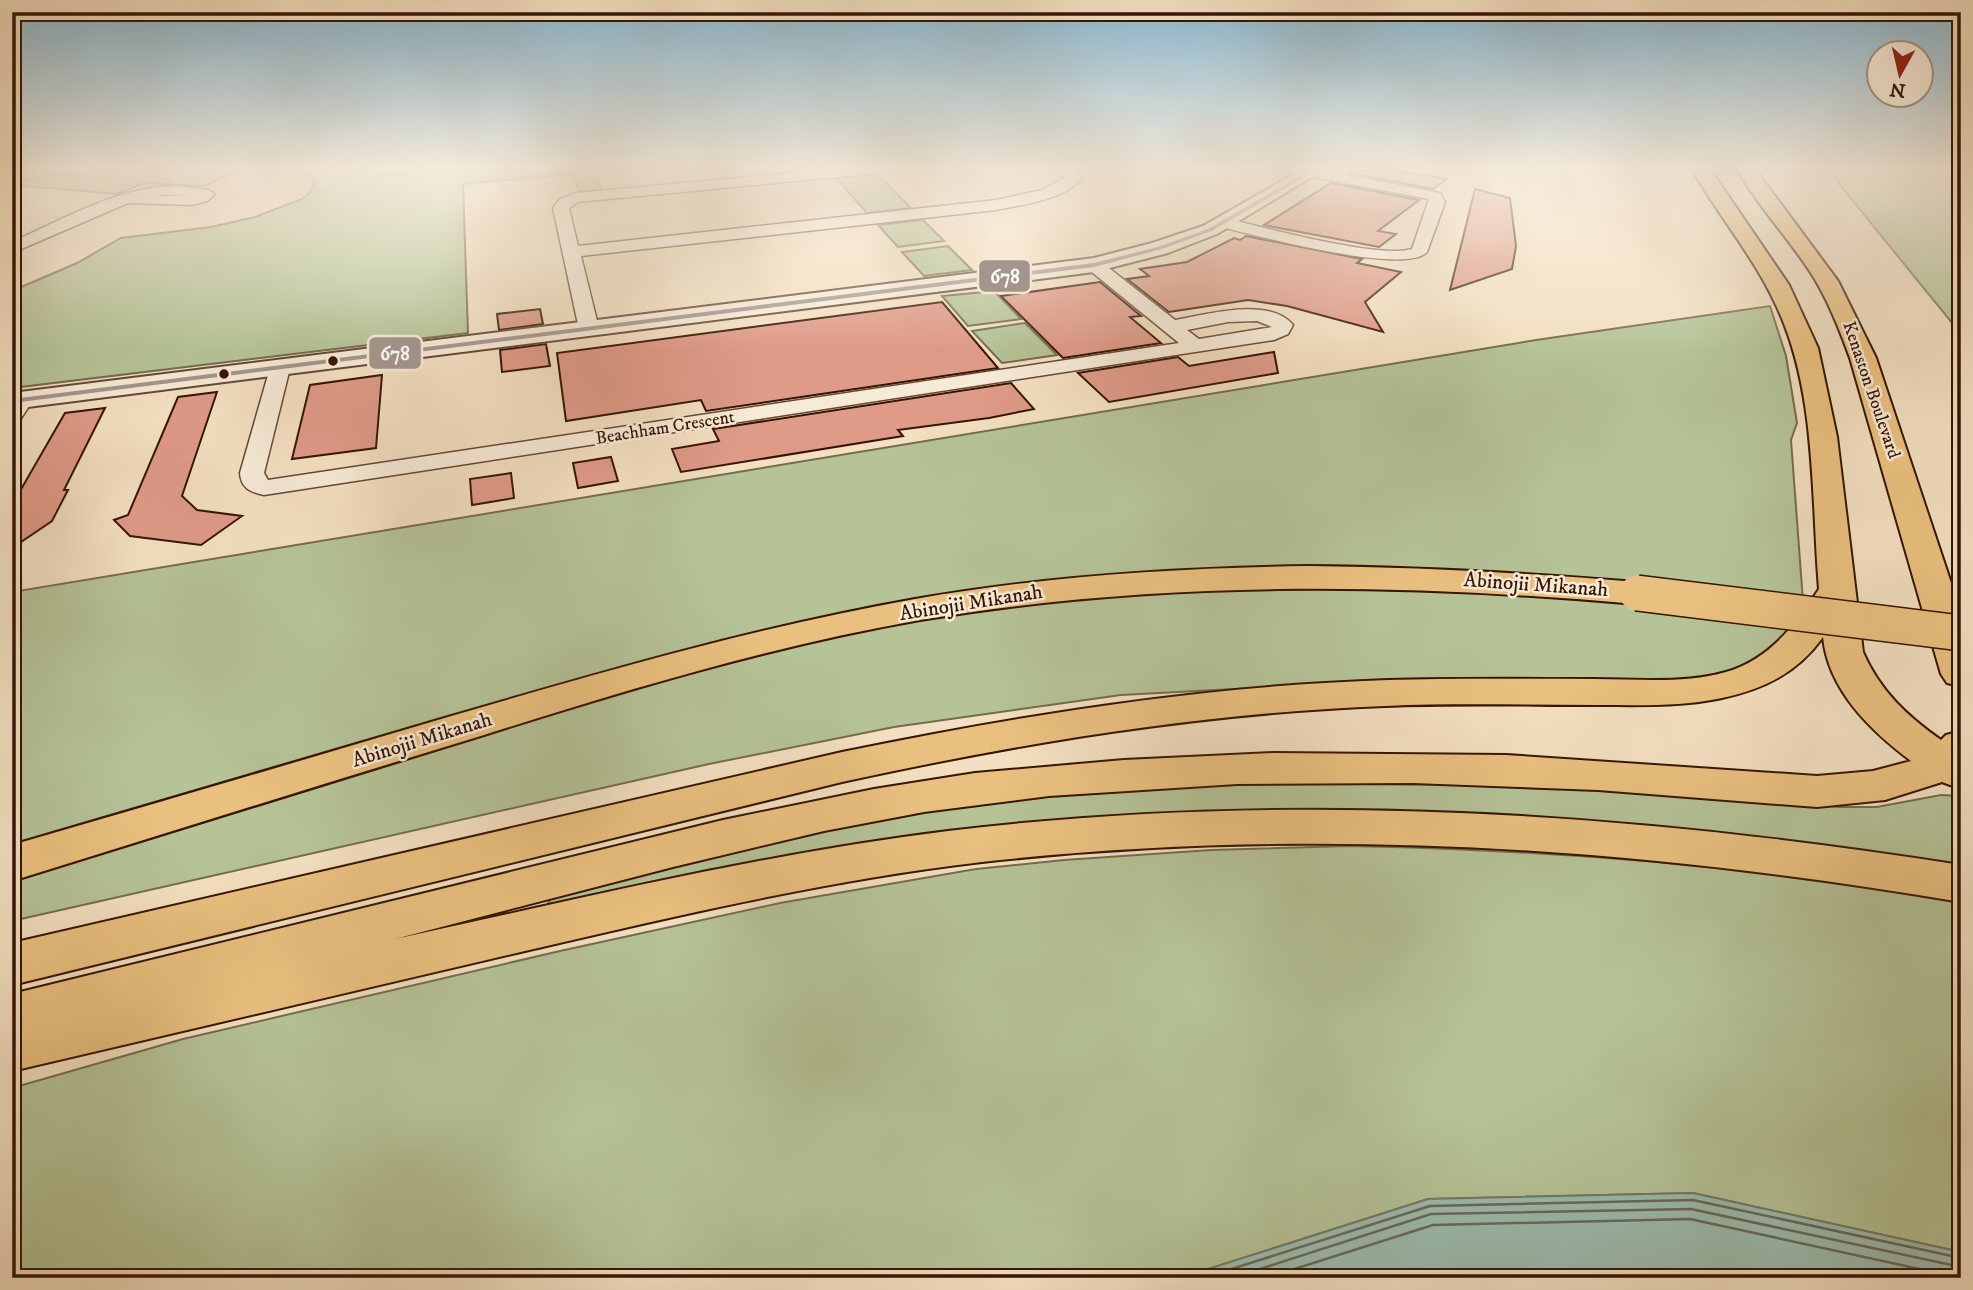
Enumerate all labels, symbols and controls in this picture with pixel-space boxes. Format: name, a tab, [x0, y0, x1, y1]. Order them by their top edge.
north arrow	[1864, 38, 1934, 108]
text: N	[1888, 77, 1907, 102]
line badge: 678	[978, 259, 1031, 293]
text: 678	[990, 266, 1020, 289]
street label: Kenaston Boulevard	[1837, 319, 1905, 461]
line badge: 678	[368, 336, 422, 370]
text: 678	[380, 343, 410, 366]
unlabelled marker	[326, 354, 340, 368]
unlabelled marker	[217, 367, 231, 381]
street label: Beachham Crescent	[594, 406, 736, 450]
street label: Abinojii Mikanah	[1463, 567, 1609, 603]
street label: Abinojii Mikanah	[897, 579, 1045, 627]
street label: Abinojii Mikanah	[349, 706, 495, 774]

